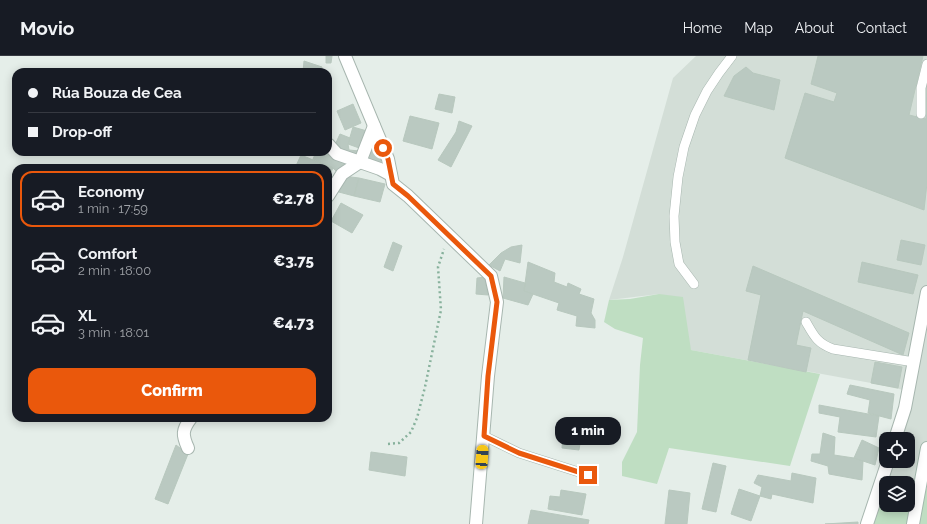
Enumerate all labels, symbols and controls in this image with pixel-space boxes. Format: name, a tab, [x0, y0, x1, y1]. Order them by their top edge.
text: Movio	[20, 17, 74, 39]
text: Home	[683, 20, 722, 36]
text: Map	[744, 20, 773, 36]
text: About	[795, 20, 834, 36]
text: Contact	[856, 20, 907, 36]
text: Rúa Bouza de Cea	[52, 84, 182, 102]
text: Drop-off	[52, 123, 112, 141]
route start	[374, 139, 392, 157]
icon: car	[30, 181, 66, 217]
text: Economy	[78, 183, 145, 201]
text: €2.78	[272, 190, 314, 208]
text: 1 min · 17:59	[78, 201, 148, 216]
icon: car	[30, 243, 66, 279]
text: Comfort	[78, 245, 137, 263]
text: €3.75	[273, 252, 314, 270]
text: 2 min · 18:00	[78, 263, 151, 278]
icon: car	[30, 305, 66, 341]
text: XL	[78, 307, 96, 325]
text: €4.73	[273, 314, 314, 332]
text: 3 min · 18:01	[78, 325, 149, 340]
button: Confirm	[28, 368, 316, 414]
callout: 1 min	[555, 417, 621, 445]
text: 1 min	[571, 423, 605, 438]
map controls	[879, 432, 915, 512]
button: locate	[879, 432, 915, 468]
car	[475, 445, 489, 469]
route end	[579, 466, 597, 484]
button: layers	[879, 476, 915, 512]

